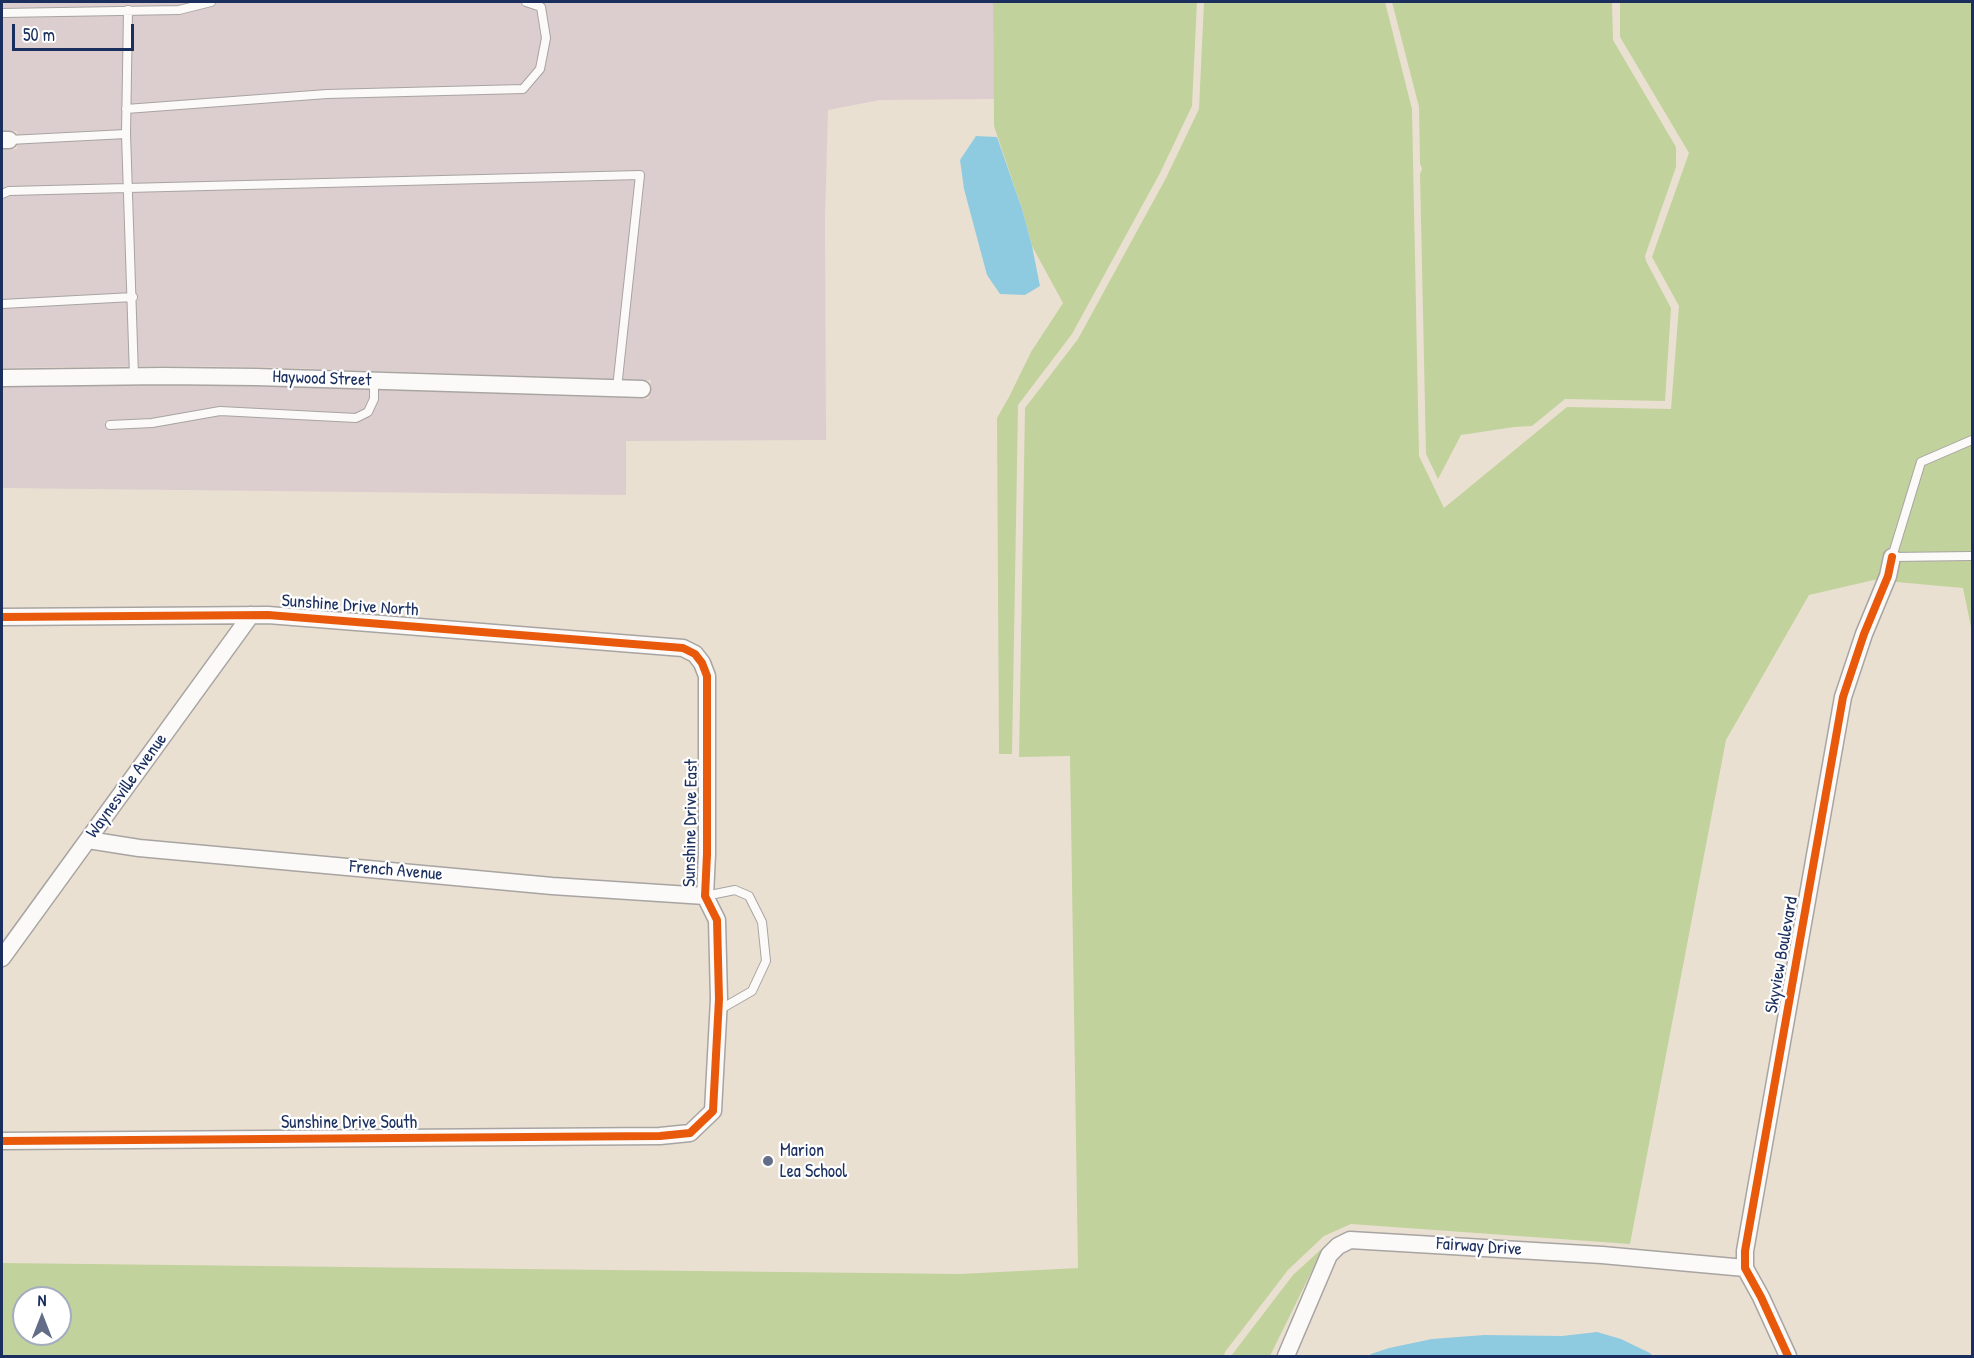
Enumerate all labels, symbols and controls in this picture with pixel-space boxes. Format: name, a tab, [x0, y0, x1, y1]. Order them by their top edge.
scale bar	[15, 12, 136, 50]
text: 50 m	[23, 22, 55, 47]
street label: Haywood Street	[272, 366, 372, 392]
street label: Sunshine Drive North	[281, 590, 419, 622]
street label: Waynesville Avenue	[82, 730, 172, 842]
street label: Sunshine Drive East	[679, 759, 703, 887]
street label: French Avenue	[349, 856, 443, 886]
street label: Skyview Boulevard	[1761, 895, 1803, 1015]
street label: Sunshine Drive South	[281, 1112, 417, 1134]
place label: Marion Lea School	[780, 1140, 847, 1182]
marker: Marion Lea School	[761, 1154, 775, 1168]
street label: Fairway Drive	[1435, 1233, 1523, 1261]
north arrow	[12, 1286, 72, 1346]
text: N	[38, 1289, 46, 1311]

